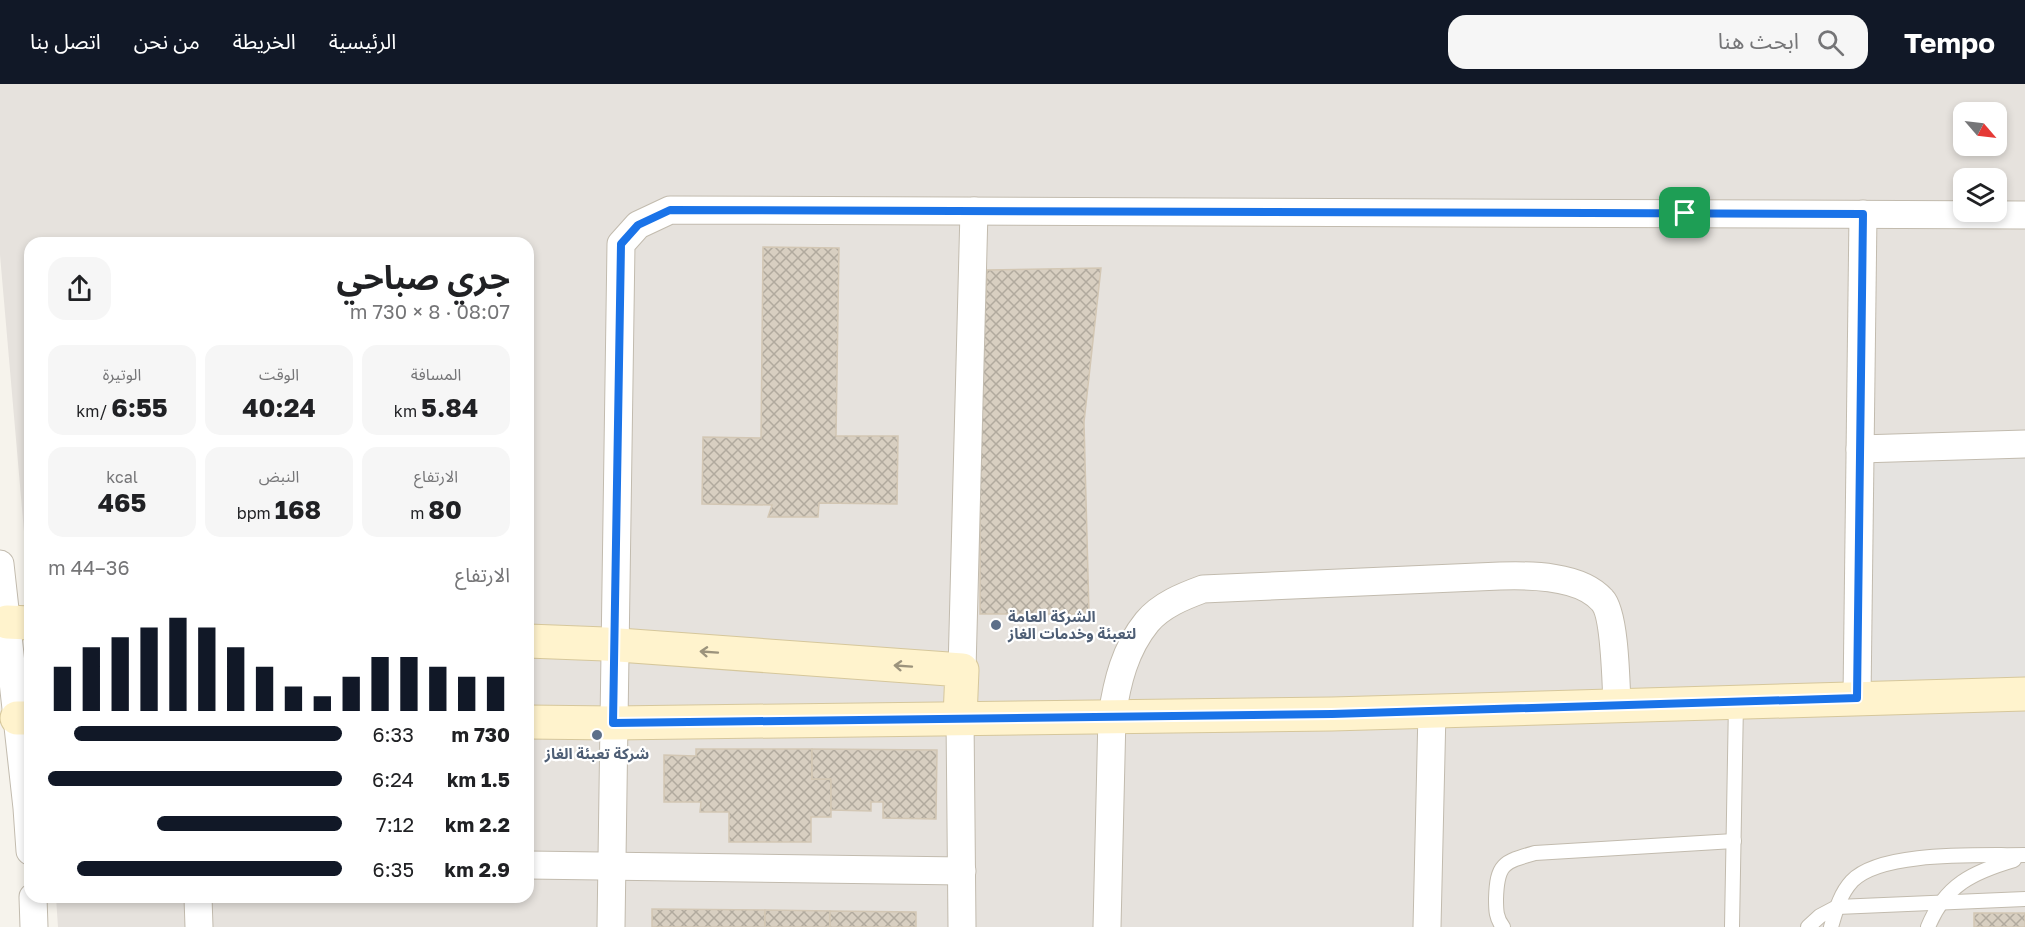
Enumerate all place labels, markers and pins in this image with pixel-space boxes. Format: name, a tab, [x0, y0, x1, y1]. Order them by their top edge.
pin	[1659, 187, 1710, 238]
place label: الشركة العامة لتعبئة وخدمات الغاز	[1007, 607, 1136, 643]
marker: الشركة العامة لتعبئة وخدمات الغاز	[989, 618, 1003, 632]
marker: شركة تعبئة الغاز	[590, 728, 604, 742]
place label: شركة تعبئة الغاز	[544, 744, 649, 763]

